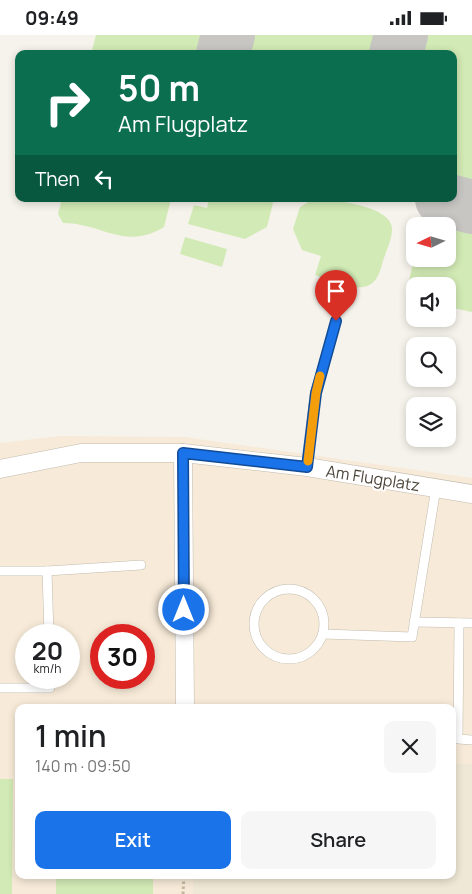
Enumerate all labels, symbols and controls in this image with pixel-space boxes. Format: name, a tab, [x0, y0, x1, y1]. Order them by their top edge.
text: 09:49	[25, 5, 79, 31]
text: 50 m	[118, 64, 200, 112]
icon: right	[35, 70, 100, 135]
text: Am Flugplatz	[118, 109, 248, 139]
icon: left	[90, 165, 118, 193]
text: Then	[35, 166, 80, 192]
north arrow	[406, 217, 456, 267]
map controls	[406, 217, 456, 447]
pin	[315, 270, 357, 321]
icon: arrive	[322, 277, 350, 305]
button: sound	[406, 277, 456, 327]
button: search	[406, 337, 456, 387]
button: layers	[406, 397, 456, 447]
street label: Am Flugplatz	[325, 460, 421, 496]
position arrow	[157, 583, 209, 635]
speed limit sign: 30	[90, 624, 155, 689]
text: 20	[32, 633, 63, 668]
text: km/h	[34, 660, 61, 677]
text: 1 min	[35, 715, 107, 756]
button: close	[384, 721, 436, 773]
text: 140 m · 09:50	[35, 755, 131, 777]
button: Exit	[35, 811, 231, 869]
button: Share	[241, 811, 436, 869]

